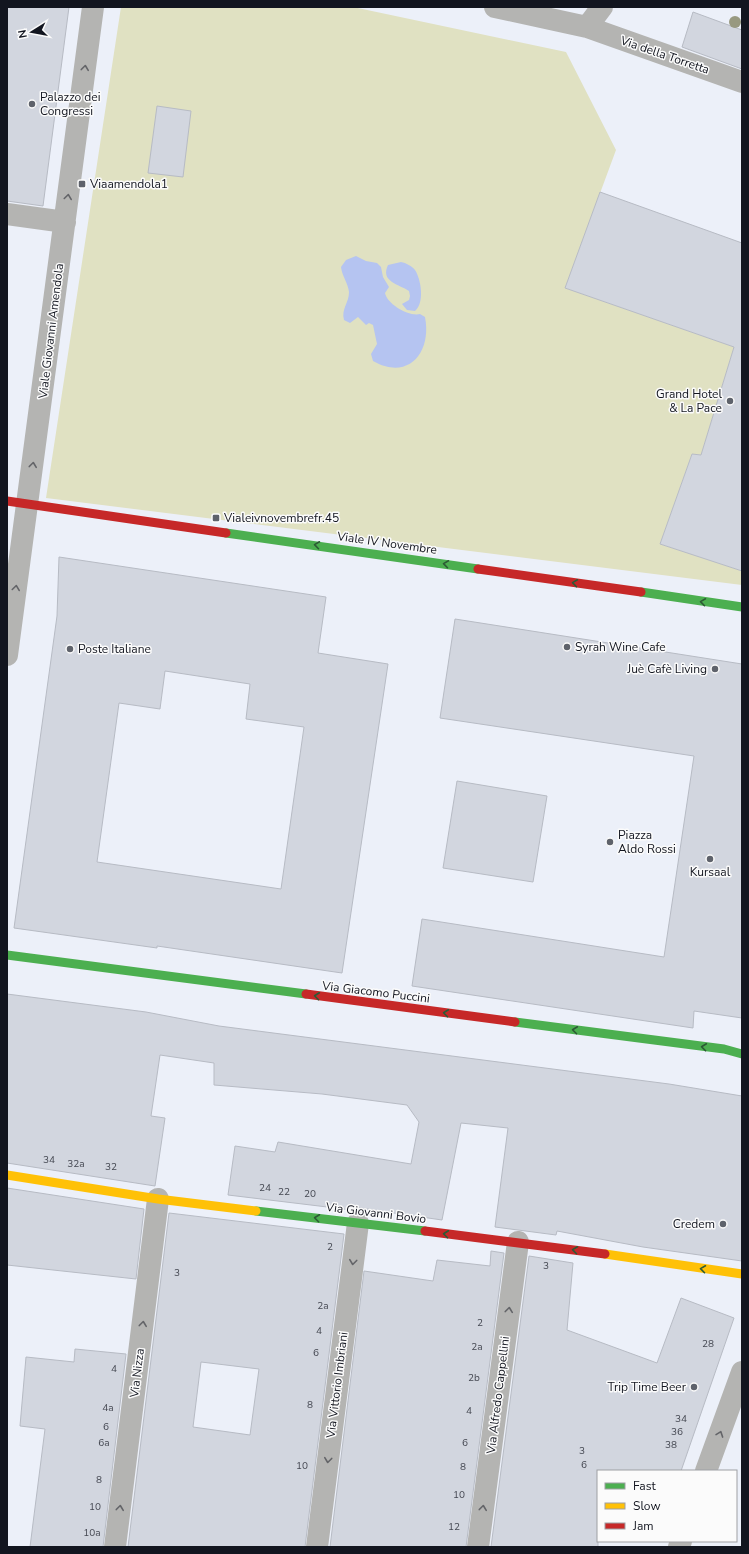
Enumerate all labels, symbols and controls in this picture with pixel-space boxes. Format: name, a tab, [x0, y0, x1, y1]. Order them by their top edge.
north arrow	[12, 12, 52, 52]
text: N	[15, 28, 31, 39]
street label: Via della Torretta	[618, 32, 712, 78]
one-way arrow	[80, 65, 89, 71]
place label: Palazzo dei Congressi	[40, 89, 101, 119]
marker: Palazzo dei Congressi	[27, 99, 37, 109]
place label: Viaamendola1	[89, 176, 168, 192]
marker: Viaamendola1	[77, 179, 87, 189]
one-way arrow	[63, 194, 72, 200]
street label: Viale Giovanni Amendola	[35, 262, 67, 401]
place label: Grand Hotel & La Pace	[656, 386, 722, 416]
marker: Grand Hotel & La Pace	[725, 396, 735, 406]
one-way arrow	[28, 462, 37, 468]
place label: Vialeivnovembrefr.45	[223, 510, 339, 526]
marker: Vialeivnovembrefr.45	[211, 513, 221, 523]
street label: Viale IV Novembre	[335, 528, 438, 558]
one-way arrow	[314, 541, 321, 550]
one-way arrow	[443, 560, 449, 569]
one-way arrow	[572, 579, 578, 588]
one-way arrow	[11, 585, 20, 591]
one-way arrow	[700, 598, 706, 607]
place label: Syrah Wine Cafe	[575, 639, 666, 655]
place label: Poste Italiane	[78, 641, 151, 657]
marker: Syrah Wine Cafe	[562, 642, 572, 652]
marker: Poste Italiane	[65, 644, 75, 654]
place label: Juè Cafè Living	[626, 661, 707, 677]
marker: Juè Cafè Living	[710, 664, 720, 674]
place label: Piazza Aldo Rossi	[618, 827, 676, 857]
marker: Piazza Aldo Rossi	[605, 837, 615, 847]
marker: Kursaal	[705, 854, 715, 864]
place label: Kursaal	[690, 864, 731, 880]
street label: Via Giacomo Puccini	[320, 977, 431, 1007]
one-way arrow	[314, 992, 320, 1001]
one-way arrow	[443, 1009, 449, 1018]
one-way arrow	[572, 1026, 578, 1035]
one-way arrow	[701, 1042, 707, 1051]
house number: 34	[43, 1153, 55, 1167]
house number: 32a	[67, 1157, 85, 1171]
house number: 32	[105, 1160, 117, 1174]
house number: 24	[259, 1181, 271, 1195]
house number: 22	[278, 1185, 290, 1199]
house number: 20	[304, 1187, 316, 1201]
street label: Via Giovanni Bovio	[324, 1199, 427, 1227]
one-way arrow	[314, 1214, 320, 1223]
place label: Credem	[673, 1216, 715, 1232]
marker: Credem	[718, 1219, 728, 1229]
one-way arrow	[443, 1229, 449, 1238]
house number: 2	[327, 1240, 333, 1254]
one-way arrow	[572, 1246, 578, 1255]
one-way arrow	[349, 1259, 358, 1265]
house number: 3	[543, 1259, 549, 1273]
one-way arrow	[700, 1265, 706, 1274]
house number: 3	[174, 1266, 180, 1280]
house number: 2a	[317, 1299, 329, 1313]
one-way arrow	[504, 1307, 513, 1313]
house number: 2	[477, 1316, 483, 1330]
one-way arrow	[138, 1321, 147, 1327]
house number: 4	[316, 1324, 322, 1338]
street label: Via Vittorio Imbriani	[322, 1331, 351, 1440]
street label: Via Alfredo Cappellini	[483, 1335, 513, 1456]
house number: 28	[702, 1337, 714, 1351]
house number: 2a	[471, 1340, 483, 1354]
house number: 6	[313, 1346, 319, 1360]
street label: Via Nizza	[126, 1347, 148, 1400]
house number: 4	[111, 1362, 117, 1376]
house number: 2b	[468, 1371, 480, 1385]
place label: Trip Time Beer	[608, 1379, 687, 1395]
marker: Trip Time Beer	[689, 1382, 699, 1392]
house number: 8	[307, 1398, 313, 1412]
house number: 4a	[102, 1401, 114, 1415]
house number: 4	[466, 1404, 472, 1418]
house number: 34	[675, 1412, 687, 1426]
house number: 6	[103, 1420, 109, 1434]
house number: 36	[671, 1425, 683, 1439]
one-way arrow	[715, 1431, 723, 1438]
house number: 6a	[98, 1436, 110, 1450]
house number: 6	[462, 1436, 468, 1450]
house number: 38	[665, 1438, 677, 1452]
house number: 3	[579, 1444, 585, 1458]
one-way arrow	[324, 1457, 333, 1463]
house number: 6	[581, 1458, 587, 1472]
house number: 10	[296, 1459, 308, 1473]
house number: 8	[460, 1460, 466, 1474]
legend	[597, 1470, 737, 1542]
house number: 8	[96, 1473, 102, 1487]
text: Fast	[633, 1478, 656, 1494]
house number: 10	[453, 1488, 465, 1502]
text: Slow	[633, 1498, 661, 1514]
house number: 10	[89, 1500, 101, 1514]
one-way arrow	[115, 1505, 124, 1511]
one-way arrow	[478, 1505, 487, 1511]
text: Jam	[632, 1518, 654, 1534]
house number: 12	[448, 1520, 460, 1534]
house number: 10a	[83, 1526, 101, 1540]

